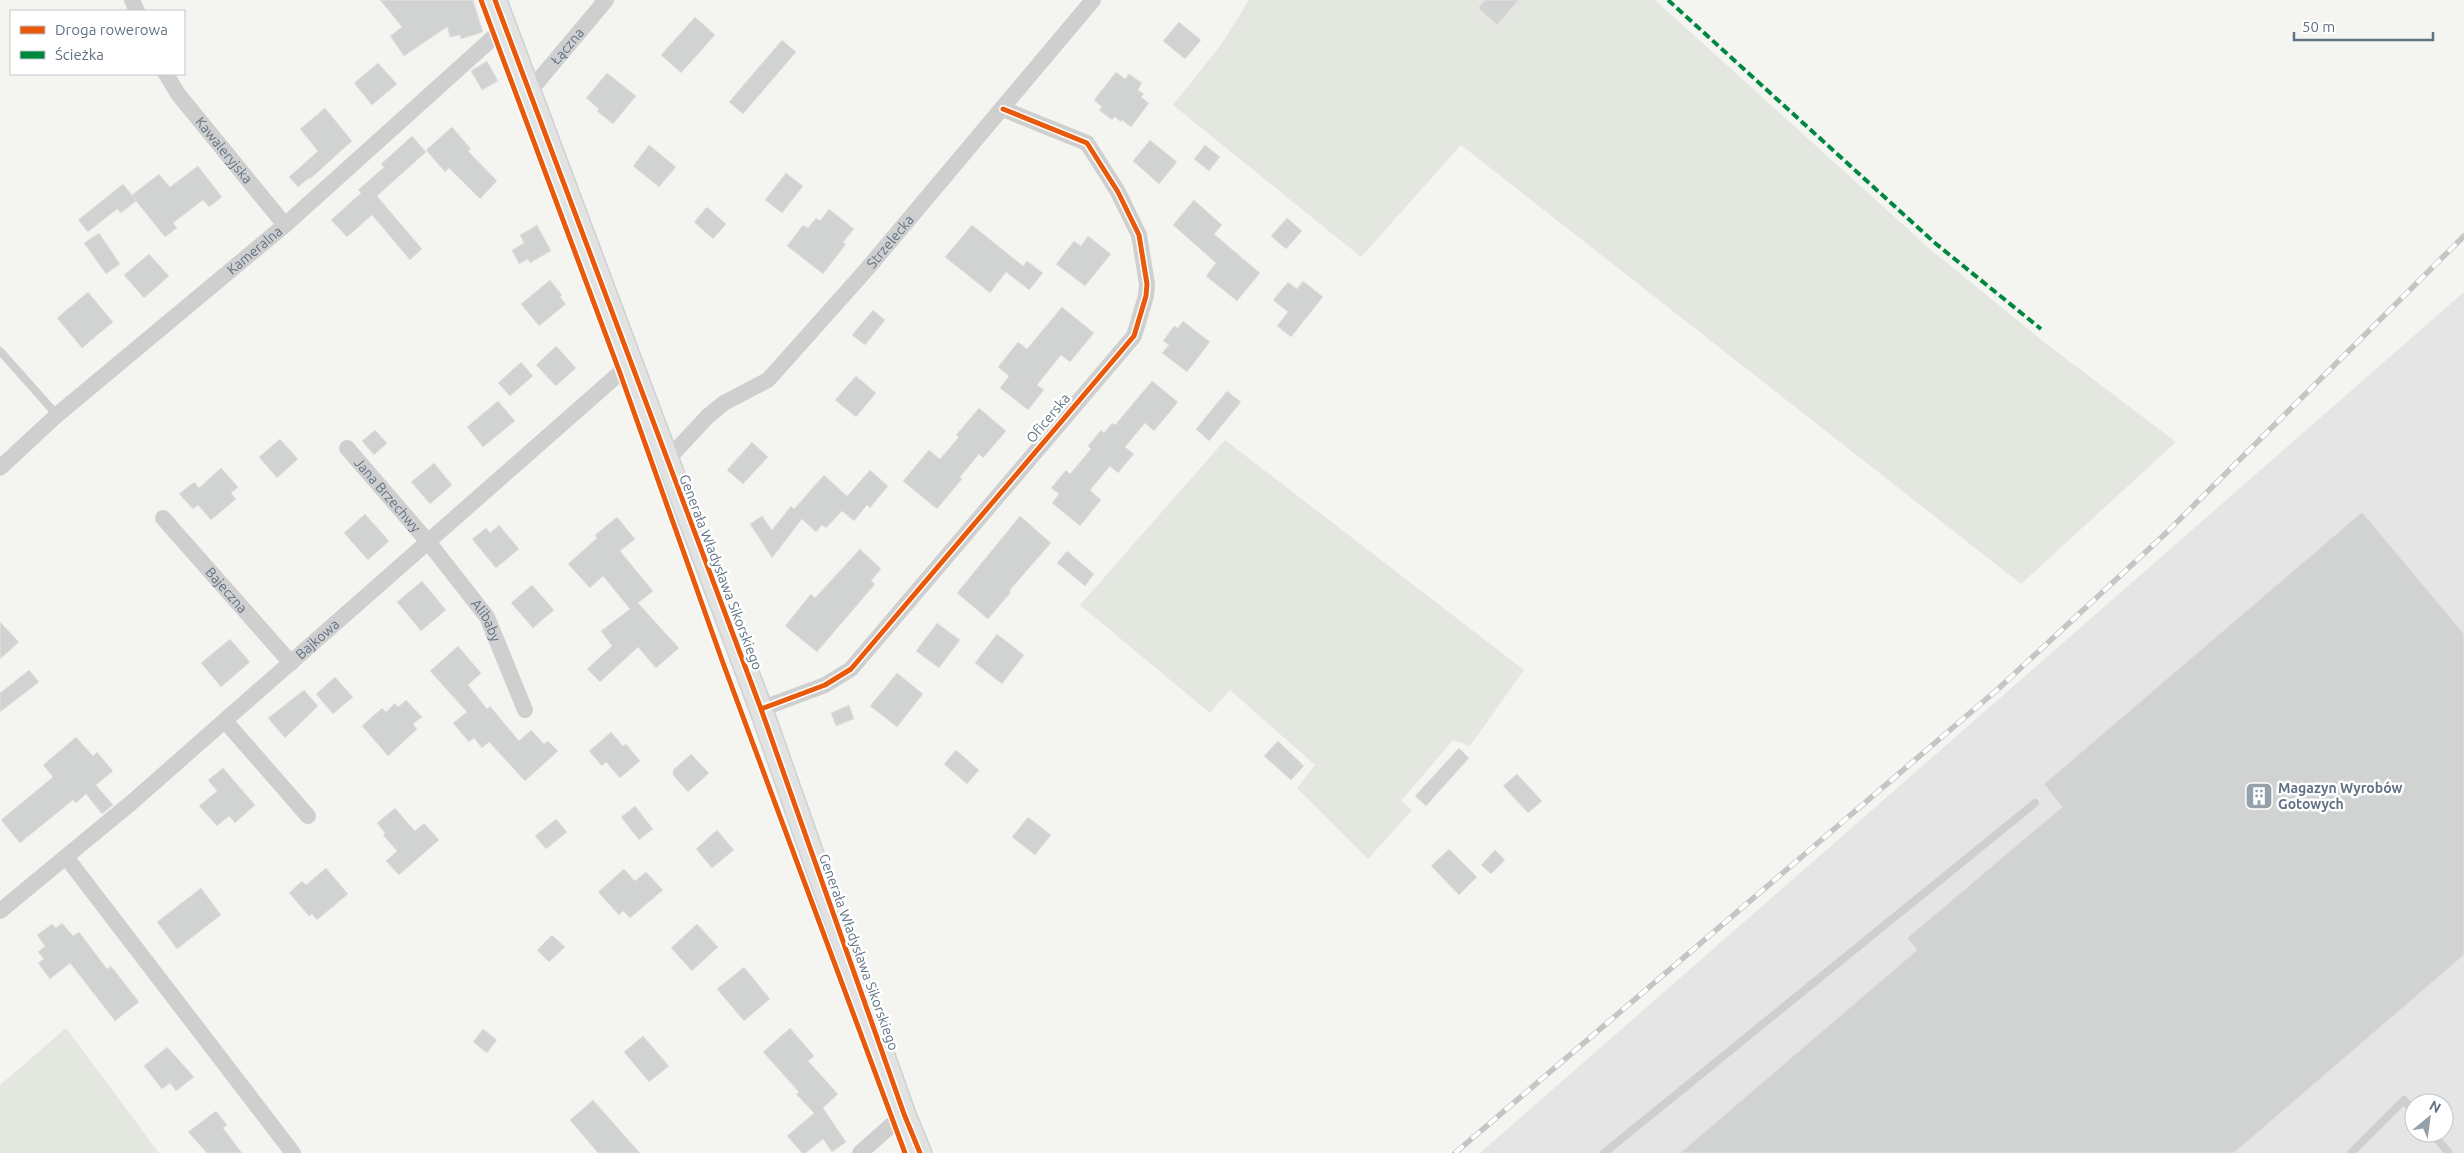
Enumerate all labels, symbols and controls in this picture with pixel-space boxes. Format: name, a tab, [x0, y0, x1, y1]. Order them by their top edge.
legend	[10, 10, 185, 75]
scale bar	[2294, 10, 2433, 42]
text: 50 m	[2302, 18, 2335, 35]
text: Droga rowerowa	[55, 21, 168, 38]
street label: Łączna	[547, 25, 587, 68]
text: Ścieżka	[55, 46, 104, 63]
street label: Kawaleryjska	[192, 114, 256, 187]
street label: Strzelecka	[863, 212, 917, 271]
street label: Kameralna	[224, 223, 285, 278]
street label: Oficerska	[1023, 390, 1073, 446]
street label: Jana Brzechwy	[351, 454, 424, 536]
street label: Generała Władysława Sikorskiego	[676, 472, 766, 672]
street label: Bajeczna	[202, 564, 251, 616]
street label: Alibaby	[468, 596, 504, 644]
street label: Bajkowa	[292, 616, 342, 662]
place label: Magazyn Wyrobów Gotowych	[2278, 780, 2402, 812]
building icon: Magazyn Wyrobów Gotowych	[2244, 781, 2274, 811]
street label: Generała Władysława Sikorskiego	[816, 852, 902, 1052]
north arrow	[2404, 1093, 2454, 1143]
text: N	[2427, 1097, 2444, 1116]

